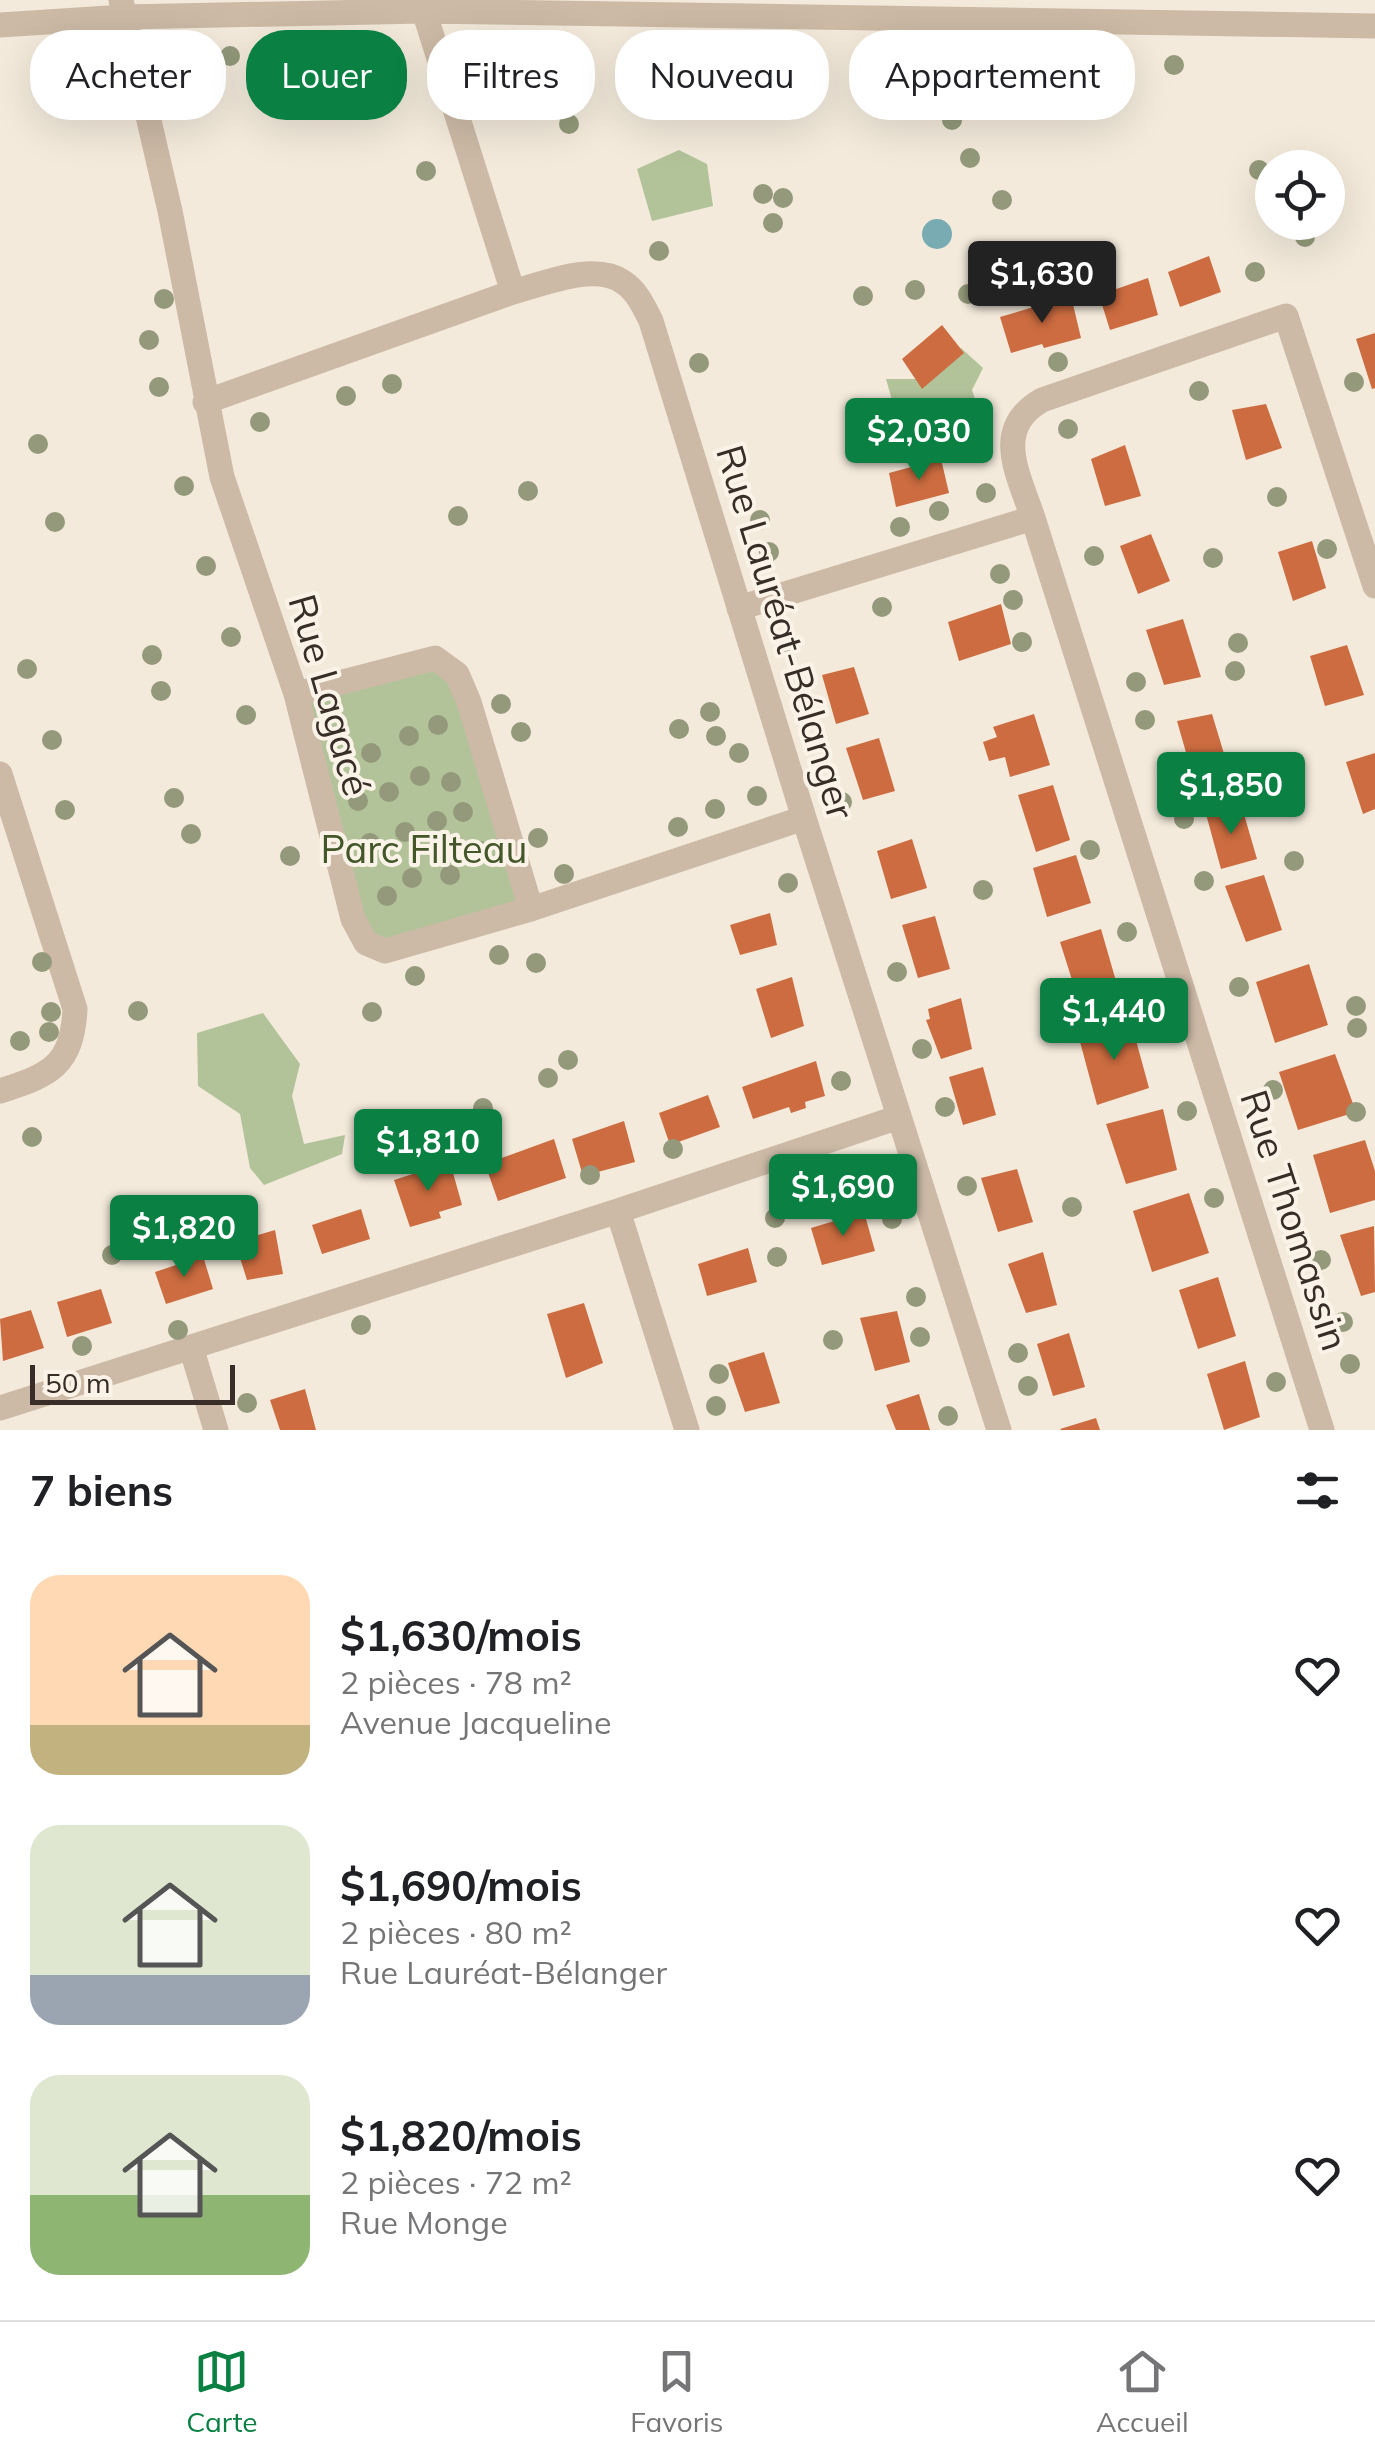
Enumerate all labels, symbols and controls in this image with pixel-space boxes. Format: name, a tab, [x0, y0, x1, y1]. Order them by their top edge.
chip: Acheter	[30, 30, 226, 120]
chip: Louer	[246, 30, 407, 120]
chip: Filtres	[427, 30, 595, 120]
chip: Nouveau	[615, 30, 829, 120]
chip: Appartement	[849, 30, 1135, 120]
map controls	[1255, 150, 1345, 240]
button: locate	[1255, 150, 1345, 240]
pin: $1,630	[961, 241, 1123, 326]
text: $1,630	[990, 253, 1094, 293]
pin: $2,030	[838, 398, 1000, 483]
text: $2,030	[867, 410, 971, 450]
street label: Rue Lauréat-Bélanger	[706, 439, 866, 825]
street label: Rue Lagacé	[278, 589, 382, 801]
pin: $1,850	[1150, 752, 1312, 837]
text: $1,850	[1179, 764, 1283, 804]
park label: Parc Filteau	[321, 825, 527, 873]
pin: $1,440	[1033, 978, 1195, 1063]
text: $1,440	[1062, 990, 1166, 1030]
street label: Rue Thomassin	[1230, 1084, 1360, 1356]
pin: $1,810	[347, 1109, 509, 1194]
text: $1,810	[376, 1121, 480, 1161]
pin: $1,690	[762, 1154, 924, 1239]
text: $1,690	[791, 1166, 895, 1206]
pin: $1,820	[103, 1195, 265, 1280]
text: $1,820	[132, 1207, 236, 1247]
scale bar	[30, 1360, 235, 1404]
text: 50 m	[45, 1365, 111, 1400]
icon: filters	[1290, 1463, 1345, 1518]
text: 7 biens	[30, 1464, 173, 1517]
text: $1,630/mois	[340, 1609, 582, 1662]
icon: home	[110, 1615, 230, 1735]
icon: heart	[1290, 1648, 1345, 1703]
text: 2 pièces · 78 m²	[340, 1662, 572, 1702]
text: Avenue Jacqueline	[340, 1702, 612, 1742]
text: $1,690/mois	[340, 1859, 582, 1912]
icon: home	[110, 1865, 230, 1985]
icon: heart	[1290, 1898, 1345, 1953]
text: 2 pièces · 80 m²	[340, 1912, 572, 1952]
text: Rue Lauréat-Bélanger	[340, 1952, 667, 1992]
text: $1,820/mois	[340, 2109, 582, 2162]
icon: home	[110, 2115, 230, 2235]
icon: heart	[1290, 2148, 1345, 2203]
text: 2 pièces · 72 m²	[340, 2162, 572, 2202]
text: Rue Monge	[340, 2202, 508, 2242]
tab: Carte	[186, 2344, 258, 2439]
tab: Favoris	[630, 2344, 723, 2439]
tab: Accueil	[1096, 2344, 1189, 2439]

